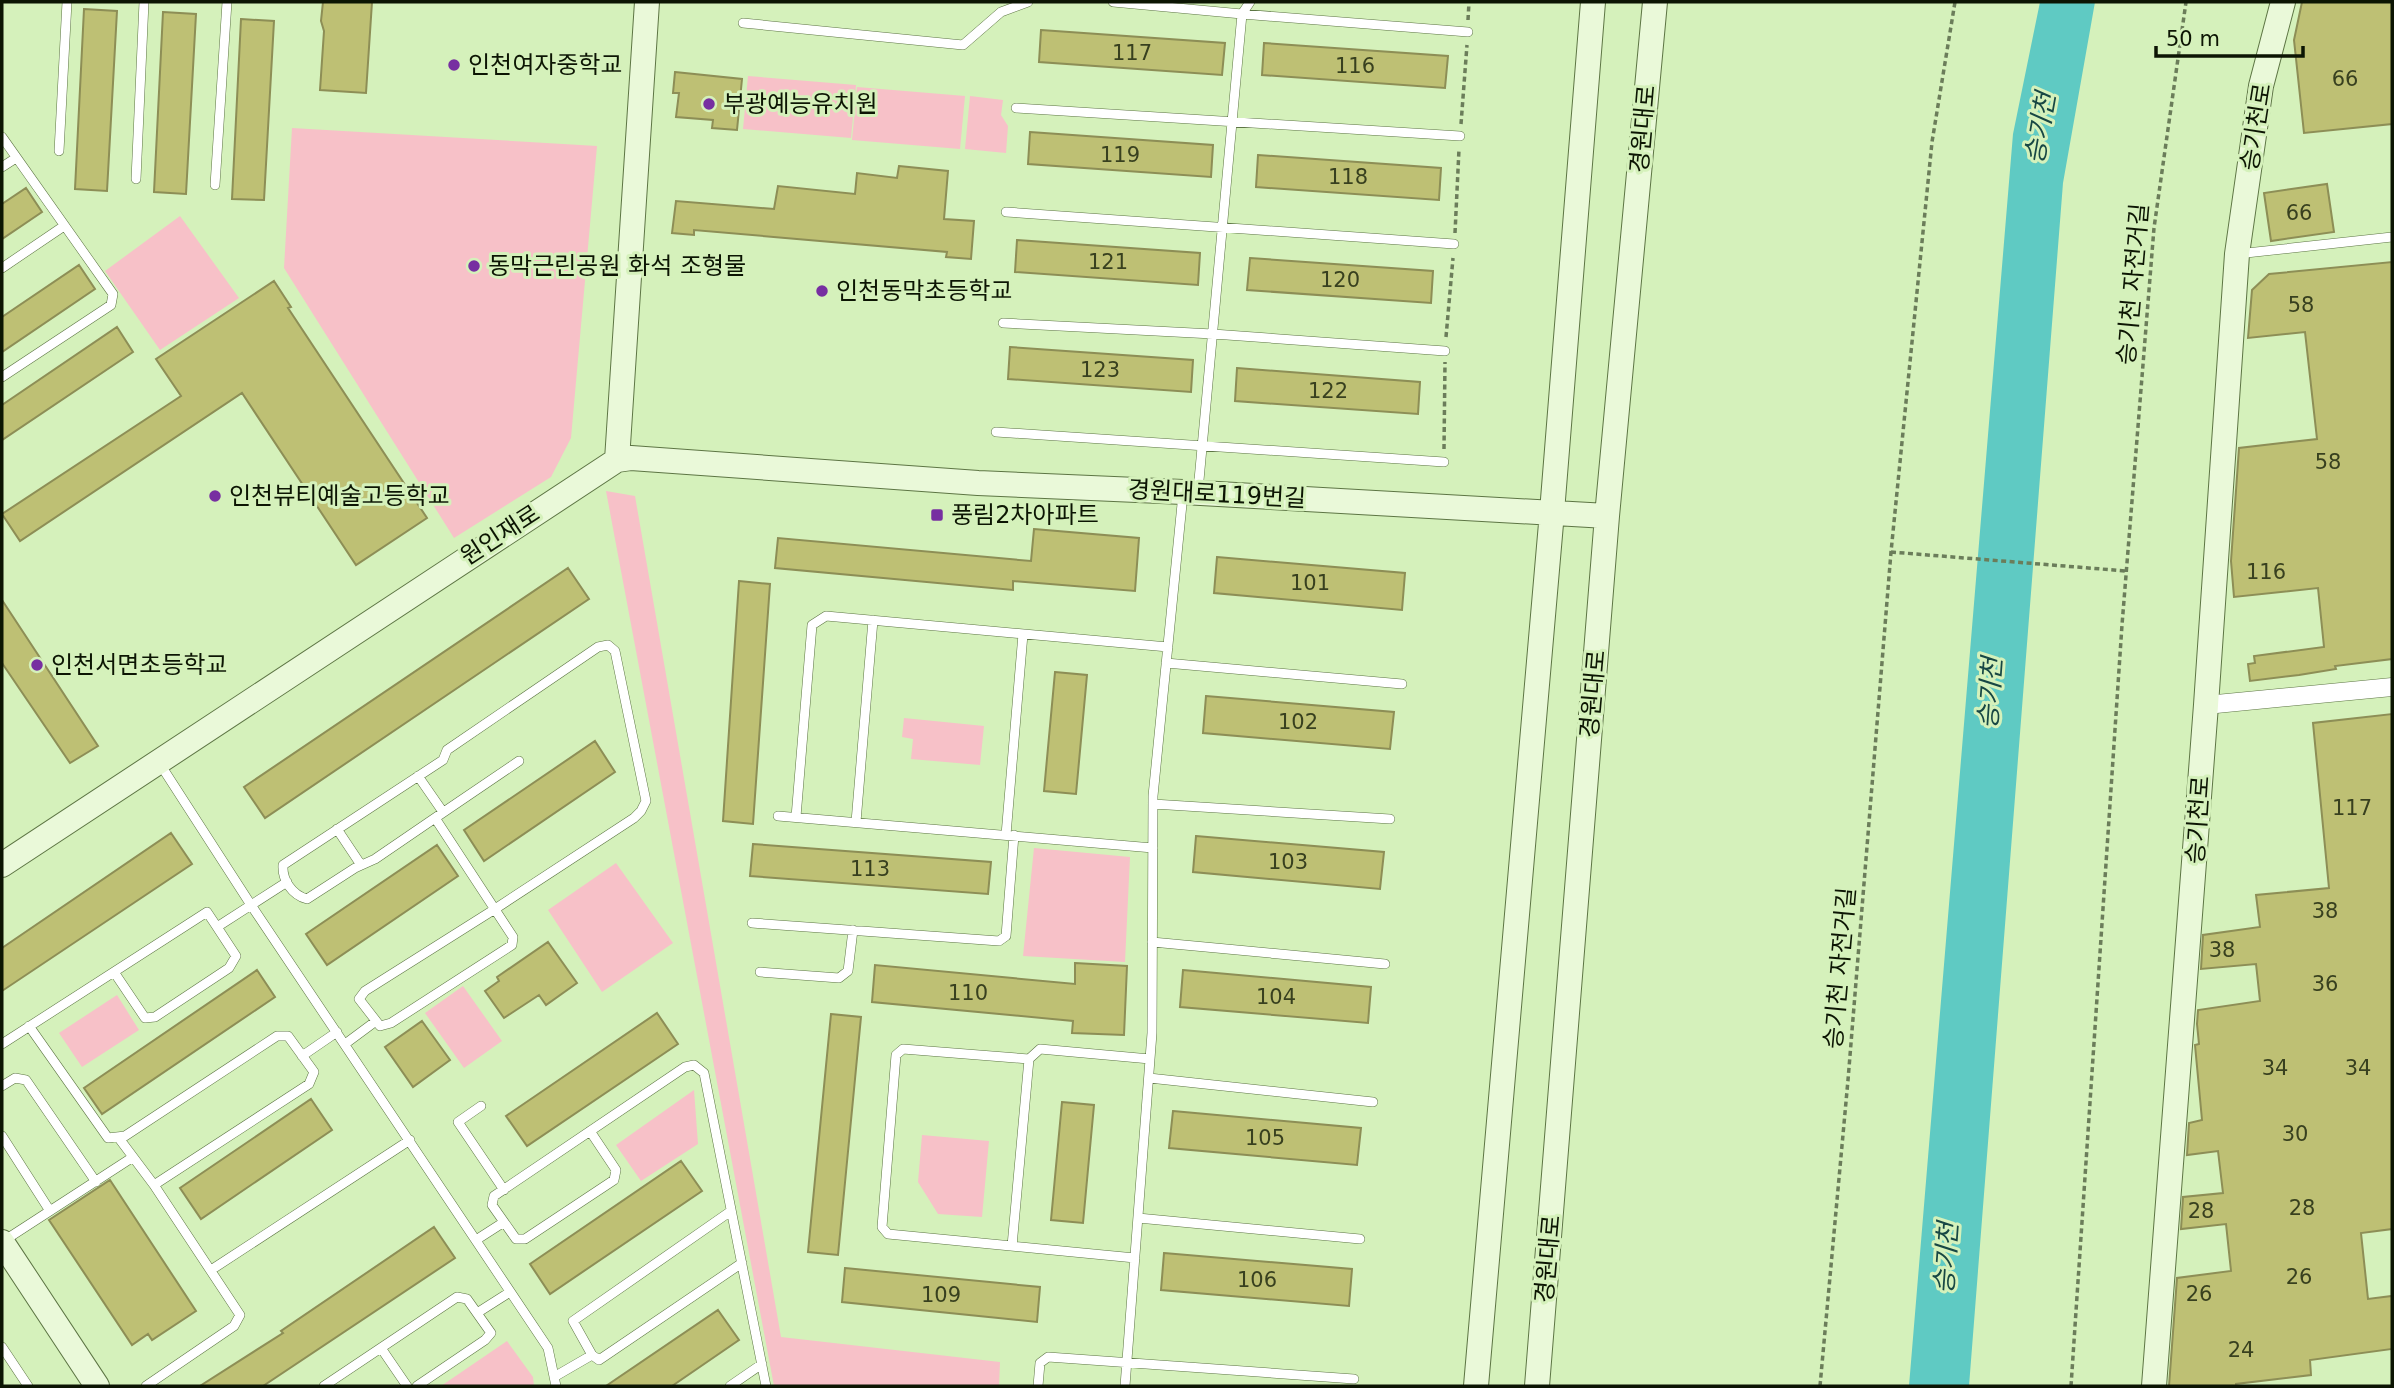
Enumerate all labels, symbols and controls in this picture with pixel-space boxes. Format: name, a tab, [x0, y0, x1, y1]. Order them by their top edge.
scale bar	[2156, 14, 2303, 58]
text: 50 m	[2166, 27, 2220, 51]
house number: 117	[1112, 41, 1152, 65]
place label: 인천여자중학교	[468, 51, 623, 79]
house number: 116	[1335, 54, 1375, 78]
marker: 인천여자중학교	[446, 57, 462, 73]
house number: 66	[2332, 67, 2358, 91]
street label: 승기천로	[2235, 81, 2277, 173]
street label: 경원대로	[1625, 84, 1661, 174]
water label: 승기천	[2019, 87, 2062, 166]
place label: 부광예능유치원	[723, 90, 878, 118]
marker: 부광예능유치원	[701, 96, 717, 112]
house number: 119	[1100, 143, 1140, 167]
house number: 118	[1328, 165, 1368, 189]
house number: 66	[2286, 201, 2312, 225]
street label: 승기천 자전거길	[2112, 202, 2154, 366]
house number: 121	[1088, 250, 1128, 274]
place label: 동막근린공원 화석 조형물	[488, 252, 746, 280]
marker: 동막근린공원 화석 조형물	[466, 258, 482, 274]
house number: 120	[1320, 268, 1360, 292]
place label: 인천동막초등학교	[836, 277, 1013, 305]
marker: 인천동막초등학교	[814, 283, 830, 299]
house number: 58	[2288, 293, 2314, 317]
house number: 123	[1080, 358, 1120, 382]
house number: 122	[1308, 379, 1348, 403]
house number: 58	[2315, 450, 2341, 474]
street label: 경원대로119번길	[1127, 475, 1307, 513]
place label: 인천뷰티예술고등학교	[229, 482, 450, 510]
marker: 인천뷰티예술고등학교	[207, 488, 223, 504]
street label: 원인재로	[455, 499, 545, 571]
place label: 풍림2차아파트	[951, 501, 1099, 529]
marker: 풍림2차아파트	[929, 507, 945, 523]
house number: 116	[2246, 560, 2286, 584]
house number: 101	[1290, 571, 1330, 595]
street label: 경원대로	[1575, 649, 1611, 739]
place label: 인천서면초등학교	[51, 651, 228, 679]
water label: 승기천	[1973, 653, 2008, 730]
marker: 인천서면초등학교	[29, 657, 45, 673]
house number: 102	[1278, 710, 1318, 734]
street label: 승기천로	[2181, 775, 2215, 865]
house number: 117	[2332, 796, 2372, 820]
house number: 103	[1268, 850, 1308, 874]
house number: 113	[850, 857, 890, 881]
street label: 승기천 자전거길	[1819, 886, 1861, 1050]
house number: 38	[2312, 899, 2338, 923]
house number: 38	[2209, 938, 2235, 962]
house number: 36	[2312, 972, 2338, 996]
house number: 110	[948, 981, 988, 1005]
house number: 104	[1256, 985, 1296, 1009]
house number: 34	[2262, 1056, 2288, 1080]
house number: 34	[2345, 1056, 2371, 1080]
house number: 30	[2282, 1122, 2308, 1146]
house number: 105	[1245, 1126, 1285, 1150]
house number: 28	[2289, 1196, 2315, 1220]
house number: 28	[2188, 1199, 2214, 1223]
street label: 경원대로	[1530, 1214, 1566, 1304]
water label: 승기천	[1929, 1218, 1964, 1295]
house number: 26	[2286, 1265, 2312, 1289]
house number: 106	[1237, 1268, 1277, 1292]
house number: 26	[2186, 1282, 2212, 1306]
house number: 109	[921, 1283, 961, 1307]
house number: 24	[2228, 1338, 2254, 1362]

